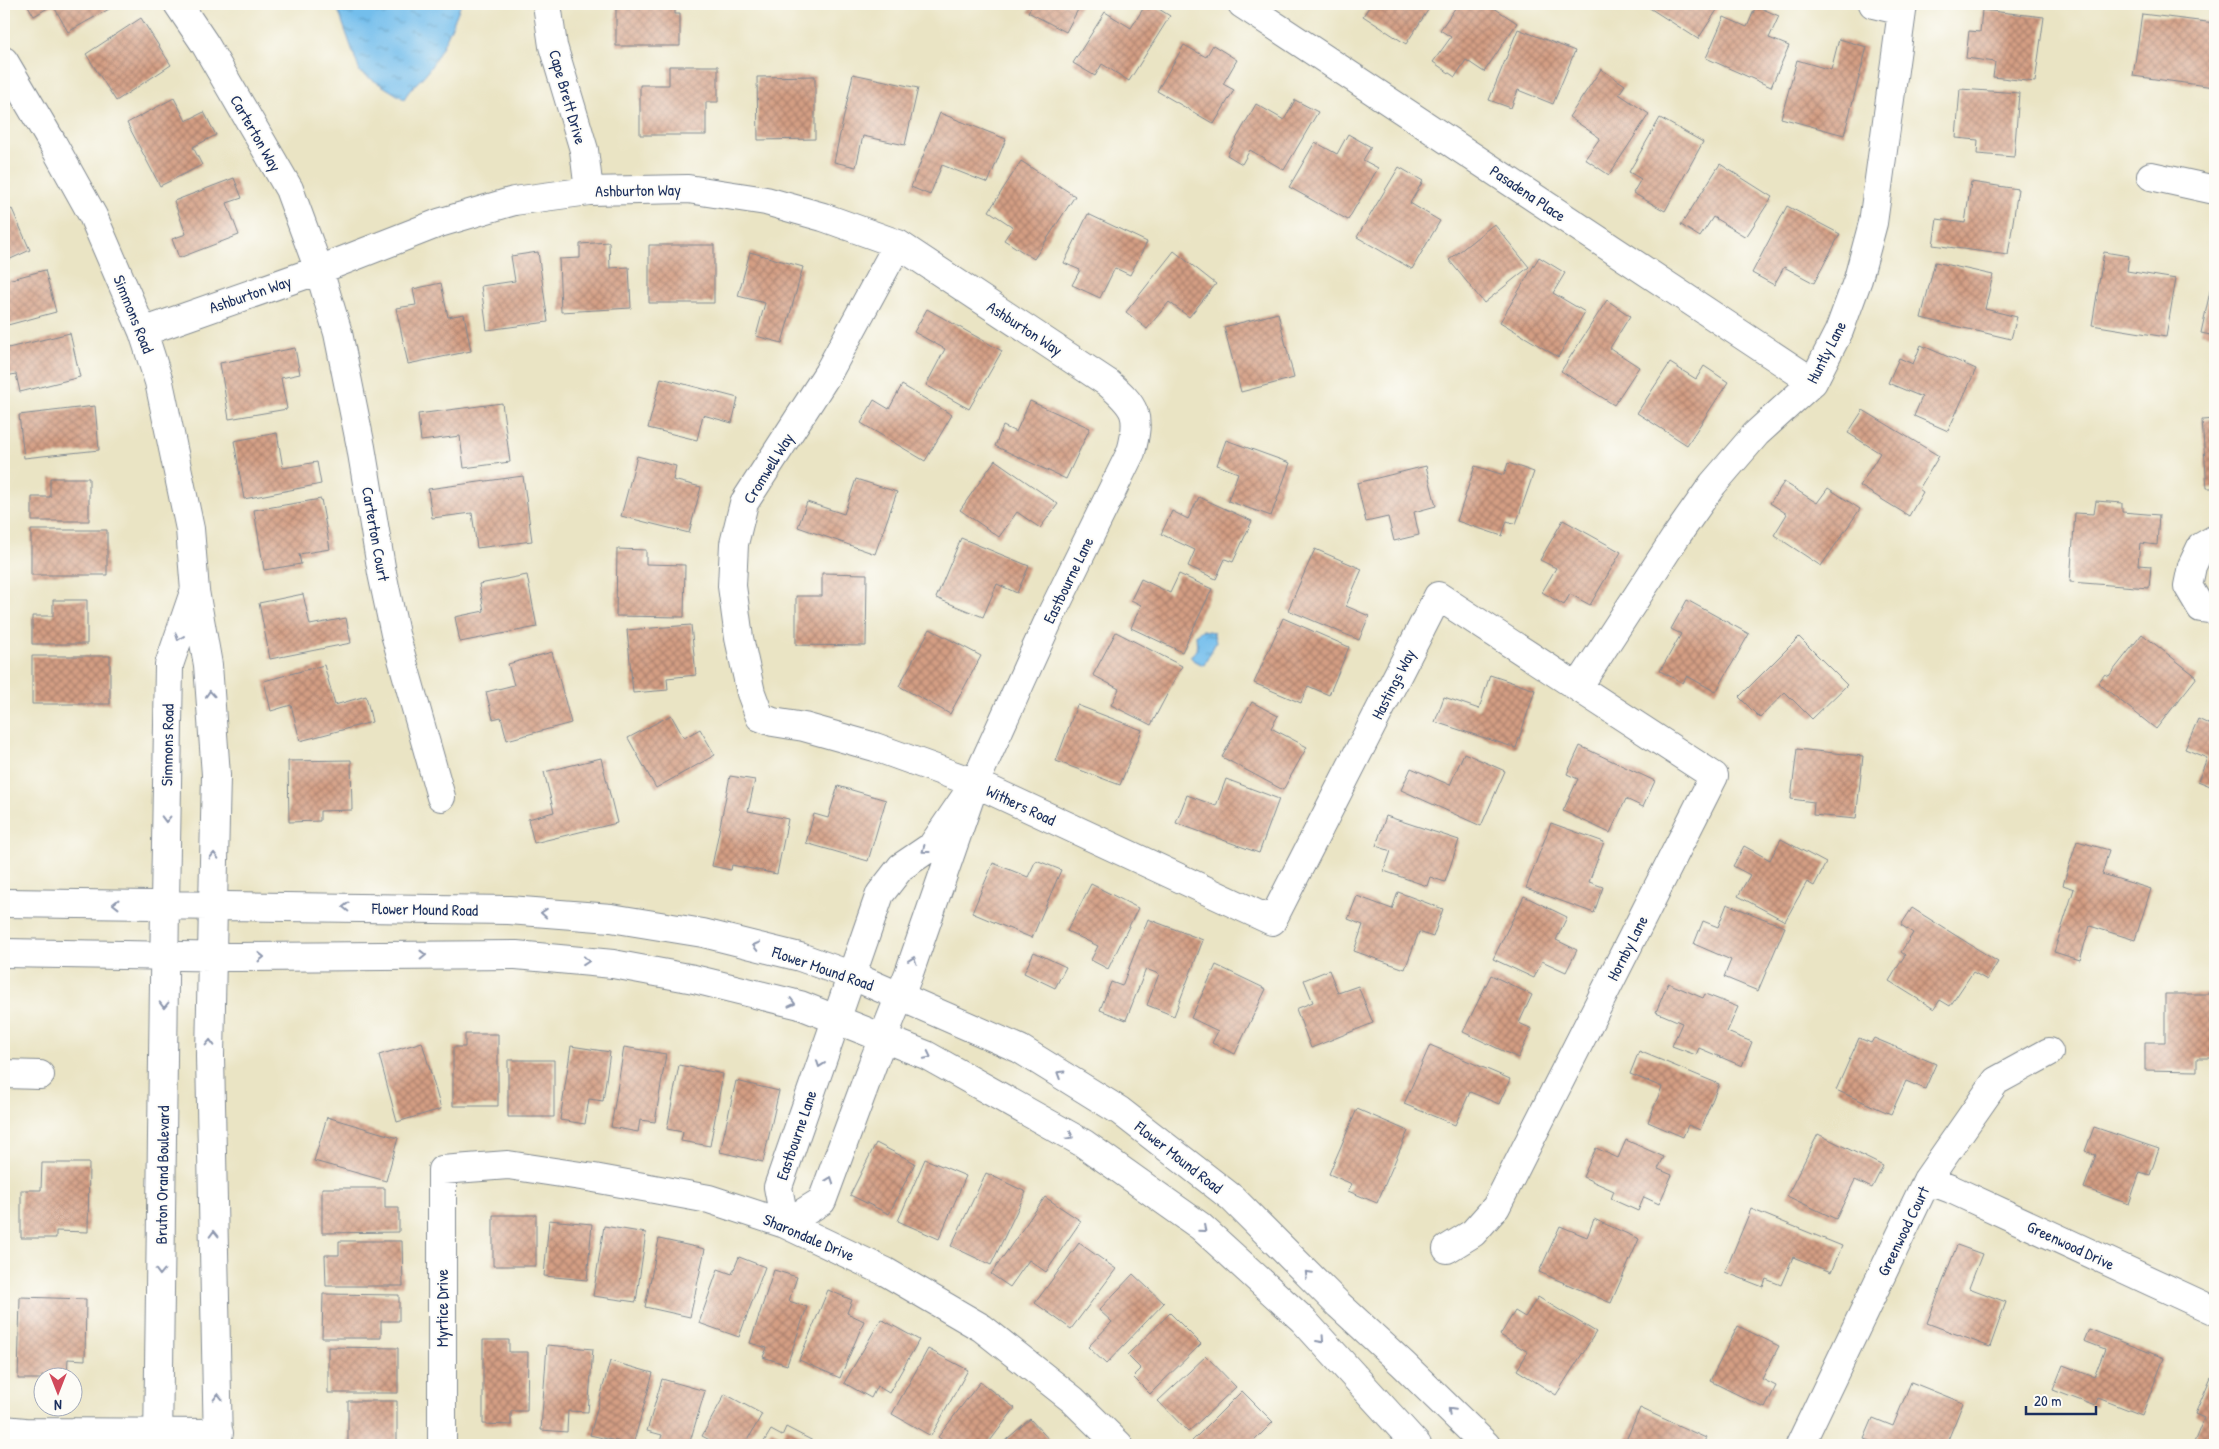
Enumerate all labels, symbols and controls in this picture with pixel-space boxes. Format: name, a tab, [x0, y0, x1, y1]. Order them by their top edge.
street label: Cape Brett Drive	[544, 47, 592, 147]
street label: Carterton Way	[225, 91, 287, 176]
street label: Pasadena Place	[1486, 160, 1571, 227]
street label: Ashburton Way	[595, 178, 681, 202]
street label: Ashburton Way	[206, 270, 294, 318]
street label: Simmons Road	[108, 272, 160, 356]
street label: Ashburton Way	[983, 295, 1067, 361]
street label: Huntly Lane	[1801, 317, 1851, 387]
street label: Cromwell Way	[738, 428, 799, 508]
street label: Carterton Court	[357, 485, 395, 583]
street label: Eastbourne Lane	[1038, 532, 1099, 627]
one-way arrow	[175, 632, 185, 641]
street label: Hastings Way	[1366, 645, 1420, 723]
one-way arrow	[205, 690, 216, 698]
street label: Simmons Road	[155, 704, 179, 786]
street label: Withers Road	[983, 779, 1059, 831]
one-way arrow	[161, 816, 171, 824]
one-way arrow	[921, 844, 931, 853]
one-way arrow	[209, 852, 219, 860]
street label: Flower Mound Road	[371, 897, 478, 921]
one-way arrow	[112, 899, 120, 909]
one-way arrow	[342, 902, 350, 913]
one-way arrow	[540, 908, 548, 919]
street label: Hornby Lane	[1601, 911, 1653, 984]
street label: Flower Mound Road	[768, 940, 877, 996]
one-way arrow	[751, 941, 760, 952]
one-way arrow	[420, 950, 428, 960]
one-way arrow	[258, 952, 265, 962]
one-way arrow	[582, 955, 590, 966]
one-way arrow	[908, 956, 918, 965]
one-way arrow	[788, 997, 797, 1008]
one-way arrow	[159, 1001, 169, 1009]
one-way arrow	[205, 1039, 216, 1047]
one-way arrow	[923, 1050, 932, 1061]
one-way arrow	[816, 1060, 826, 1068]
one-way arrow	[1057, 1071, 1066, 1081]
street label: Eastbourne Lane	[770, 1087, 822, 1183]
street label: Bruton Orand Boulevard	[150, 1105, 174, 1245]
street label: Flower Mound Road	[1130, 1115, 1228, 1198]
one-way arrow	[1064, 1129, 1073, 1139]
one-way arrow	[824, 1176, 834, 1185]
street label: Greenwood Court	[1872, 1182, 1934, 1280]
street label: Sharondale Drive	[760, 1208, 859, 1266]
street label: Greenwood Drive	[2024, 1215, 2119, 1275]
one-way arrow	[1197, 1224, 1206, 1233]
one-way arrow	[209, 1230, 219, 1238]
one-way arrow	[155, 1268, 165, 1276]
street label: Myrtice Drive	[431, 1268, 453, 1347]
one-way arrow	[1305, 1271, 1314, 1280]
one-way arrow	[1316, 1334, 1325, 1343]
north arrow	[32, 1366, 82, 1416]
scale bar	[2026, 1384, 2096, 1416]
text: 20 m	[2034, 1390, 2061, 1411]
one-way arrow	[213, 1392, 223, 1400]
text: N	[54, 1396, 62, 1415]
one-way arrow	[1448, 1408, 1457, 1417]

